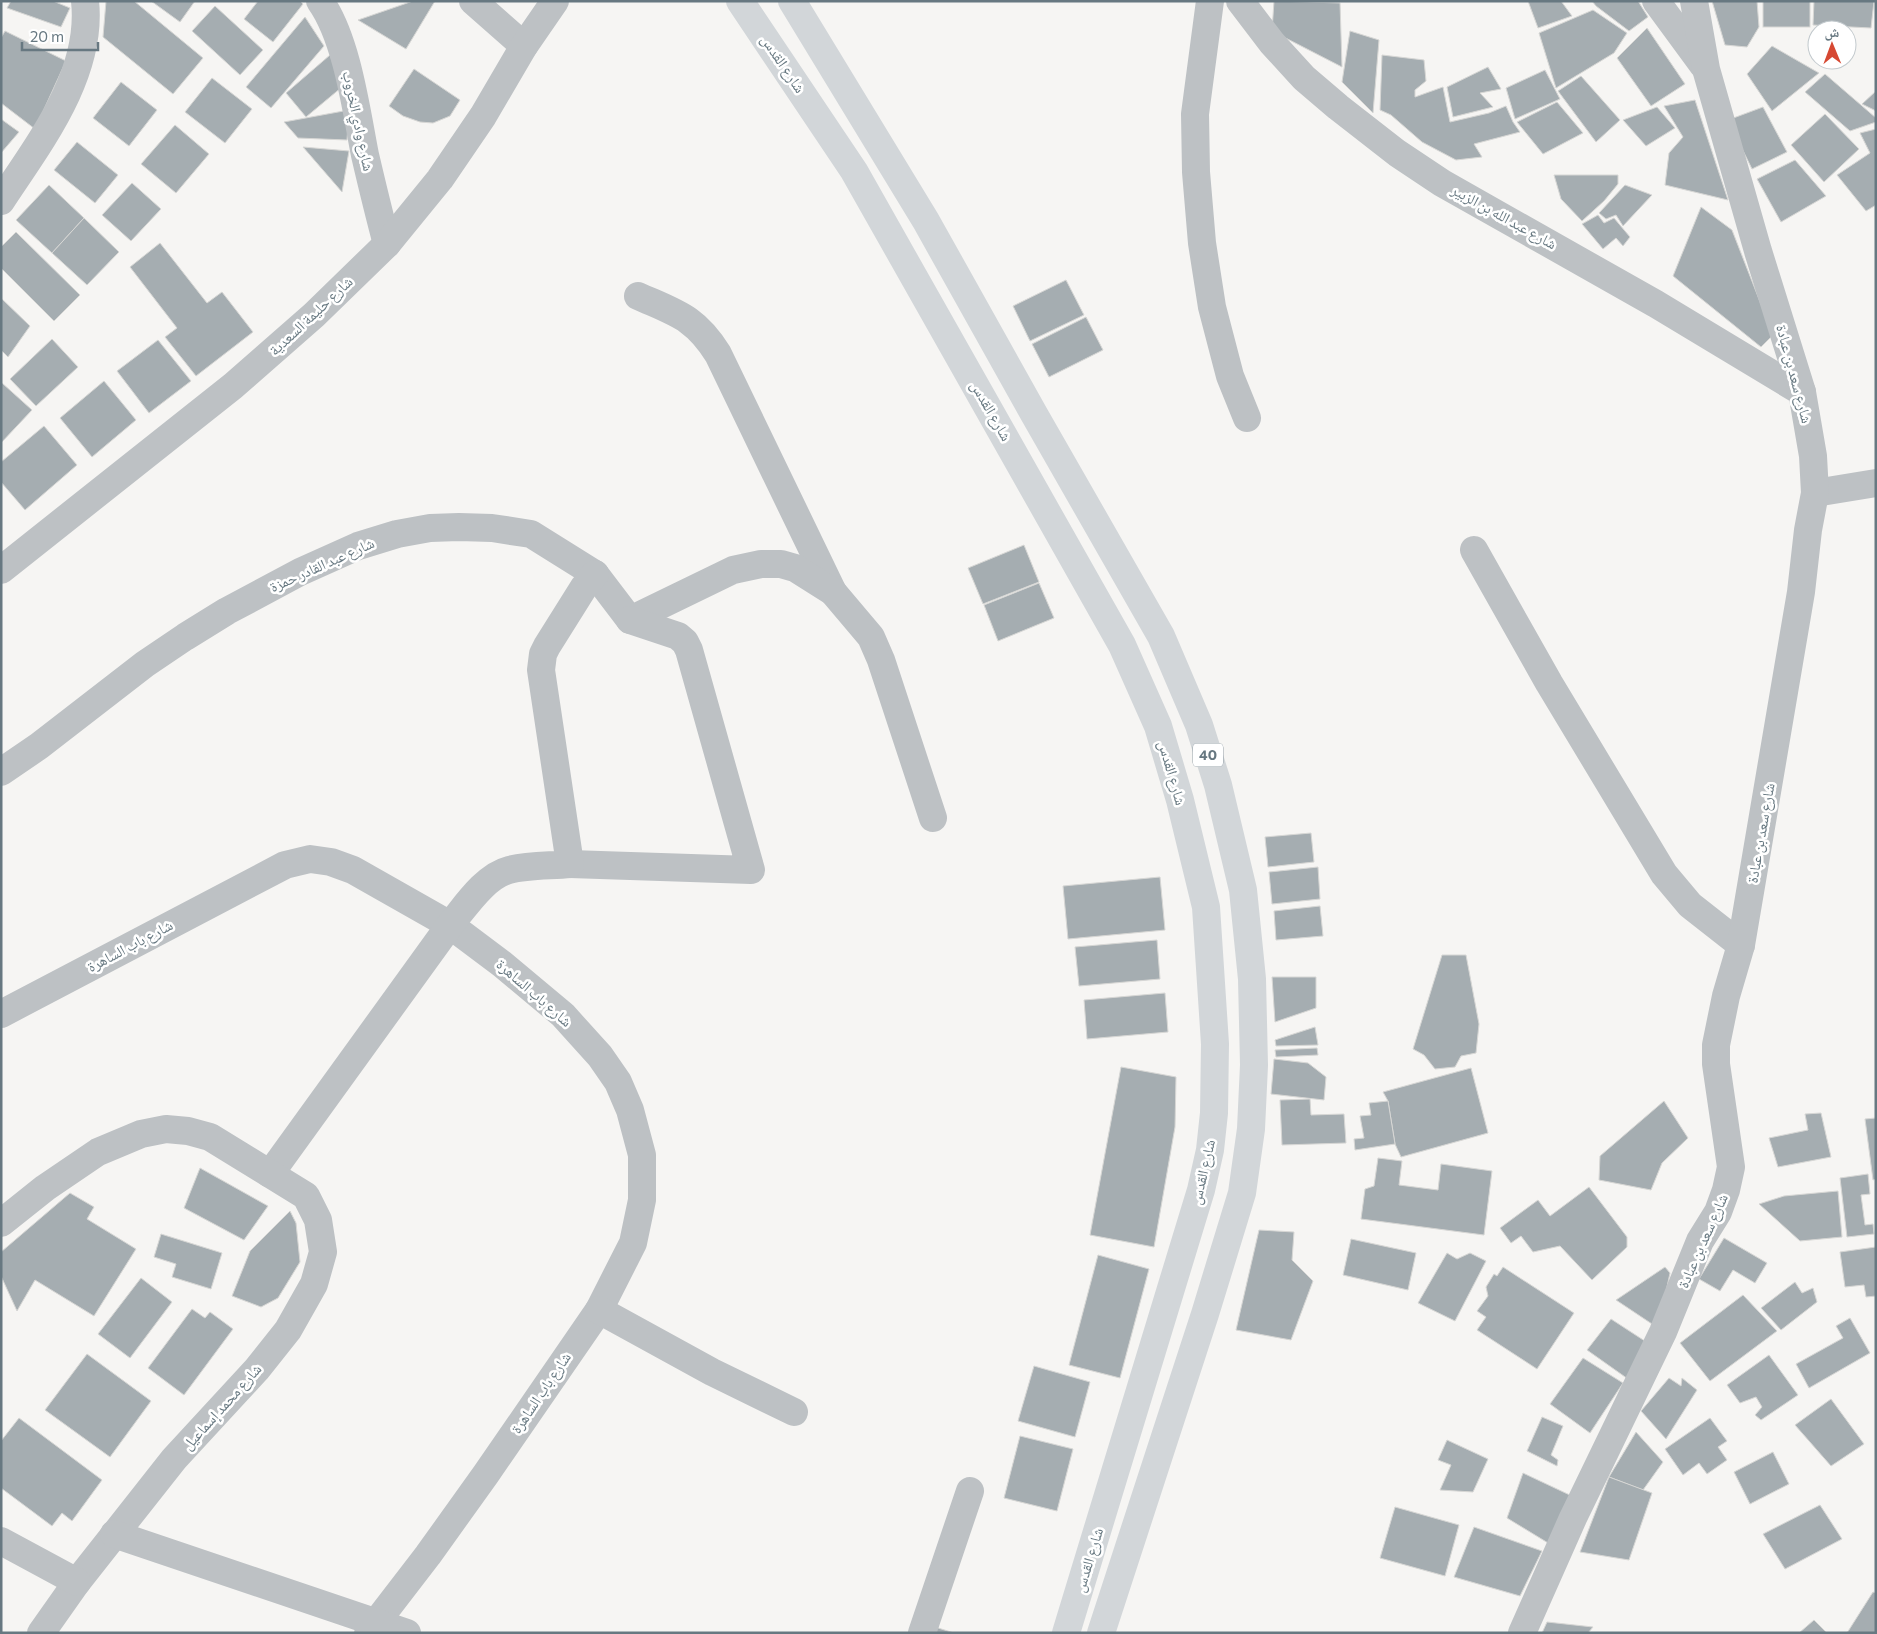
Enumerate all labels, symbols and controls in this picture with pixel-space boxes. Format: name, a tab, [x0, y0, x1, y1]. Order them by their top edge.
scale bar	[22, 20, 99, 52]
north arrow	[1807, 20, 1857, 70]
text: ش	[1824, 23, 1839, 41]
text: 20 m	[30, 27, 64, 45]
street label: شارع القدس	[756, 31, 810, 97]
street label: شارع وادي الخروب	[336, 69, 378, 173]
street label: شارع عبد الله بن الزبير	[1447, 179, 1560, 254]
street label: شارع حليمة السعدية	[265, 272, 357, 360]
street label: شارع سعد بن عبادة	[1771, 322, 1817, 426]
street label: شارع القدس	[966, 377, 1016, 445]
street label: شارع عبد القادر حمزة	[267, 533, 378, 597]
street label: شارع القدس	[1153, 738, 1191, 808]
road number: 40	[1193, 744, 1223, 766]
street label: شارع سعد بن عبادة	[1742, 781, 1780, 885]
street label: شارع باب الساهرة	[84, 915, 176, 977]
street label: شارع باب الساهرة	[492, 955, 576, 1031]
street label: شارع القدس	[1186, 1137, 1220, 1207]
street label: شارع سعد بن عبادة	[1673, 1191, 1733, 1291]
street label: شارع باب الساهرة	[506, 1348, 576, 1438]
street label: شارع محمد إسماعيل	[178, 1359, 266, 1454]
street label: شارع القدس	[1070, 1525, 1108, 1595]

